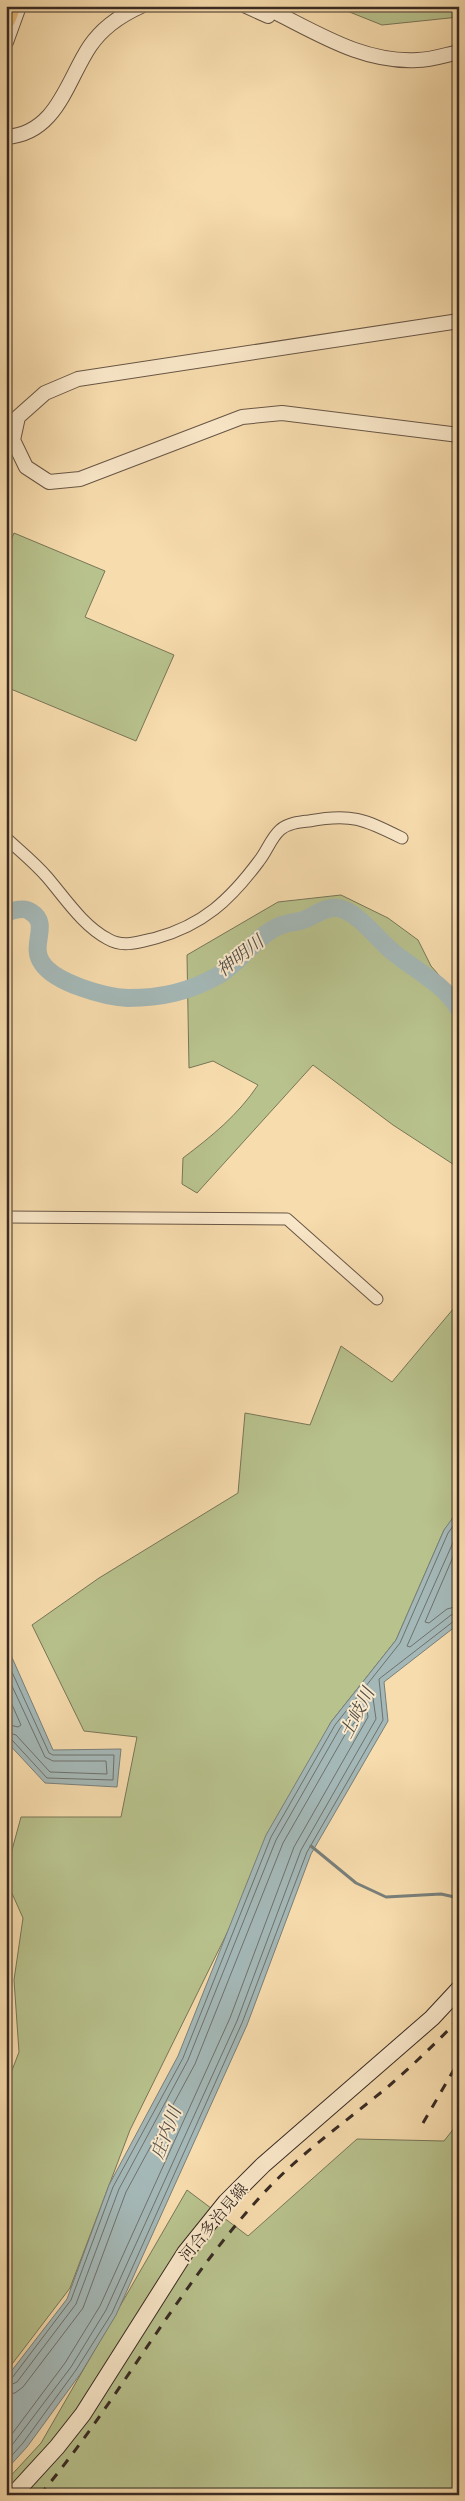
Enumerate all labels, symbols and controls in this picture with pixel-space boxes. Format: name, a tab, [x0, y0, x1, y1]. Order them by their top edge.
water label: 神明川	[212, 929, 270, 982]
water label: 土岐川	[335, 1682, 381, 1743]
water label: 庄内川	[146, 2102, 188, 2163]
street label: 河合多治見線	[175, 2179, 252, 2266]

